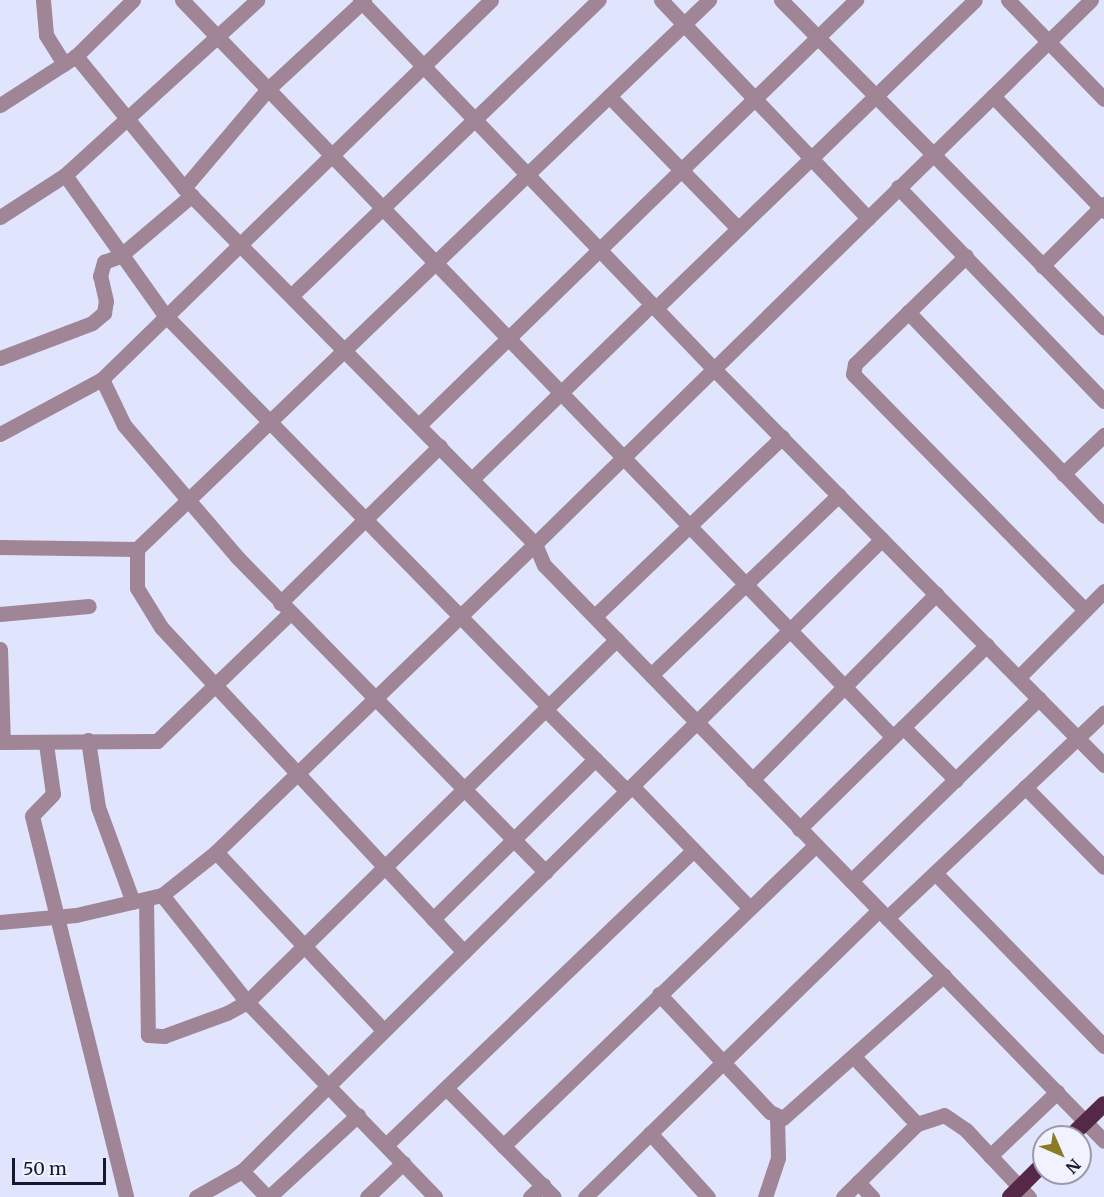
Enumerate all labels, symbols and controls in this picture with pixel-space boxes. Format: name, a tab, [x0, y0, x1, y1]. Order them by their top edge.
north arrow	[1032, 1125, 1092, 1185]
scale bar	[15, 1146, 110, 1184]
text: N	[1062, 1155, 1085, 1178]
text: 50 m	[23, 1157, 67, 1180]

